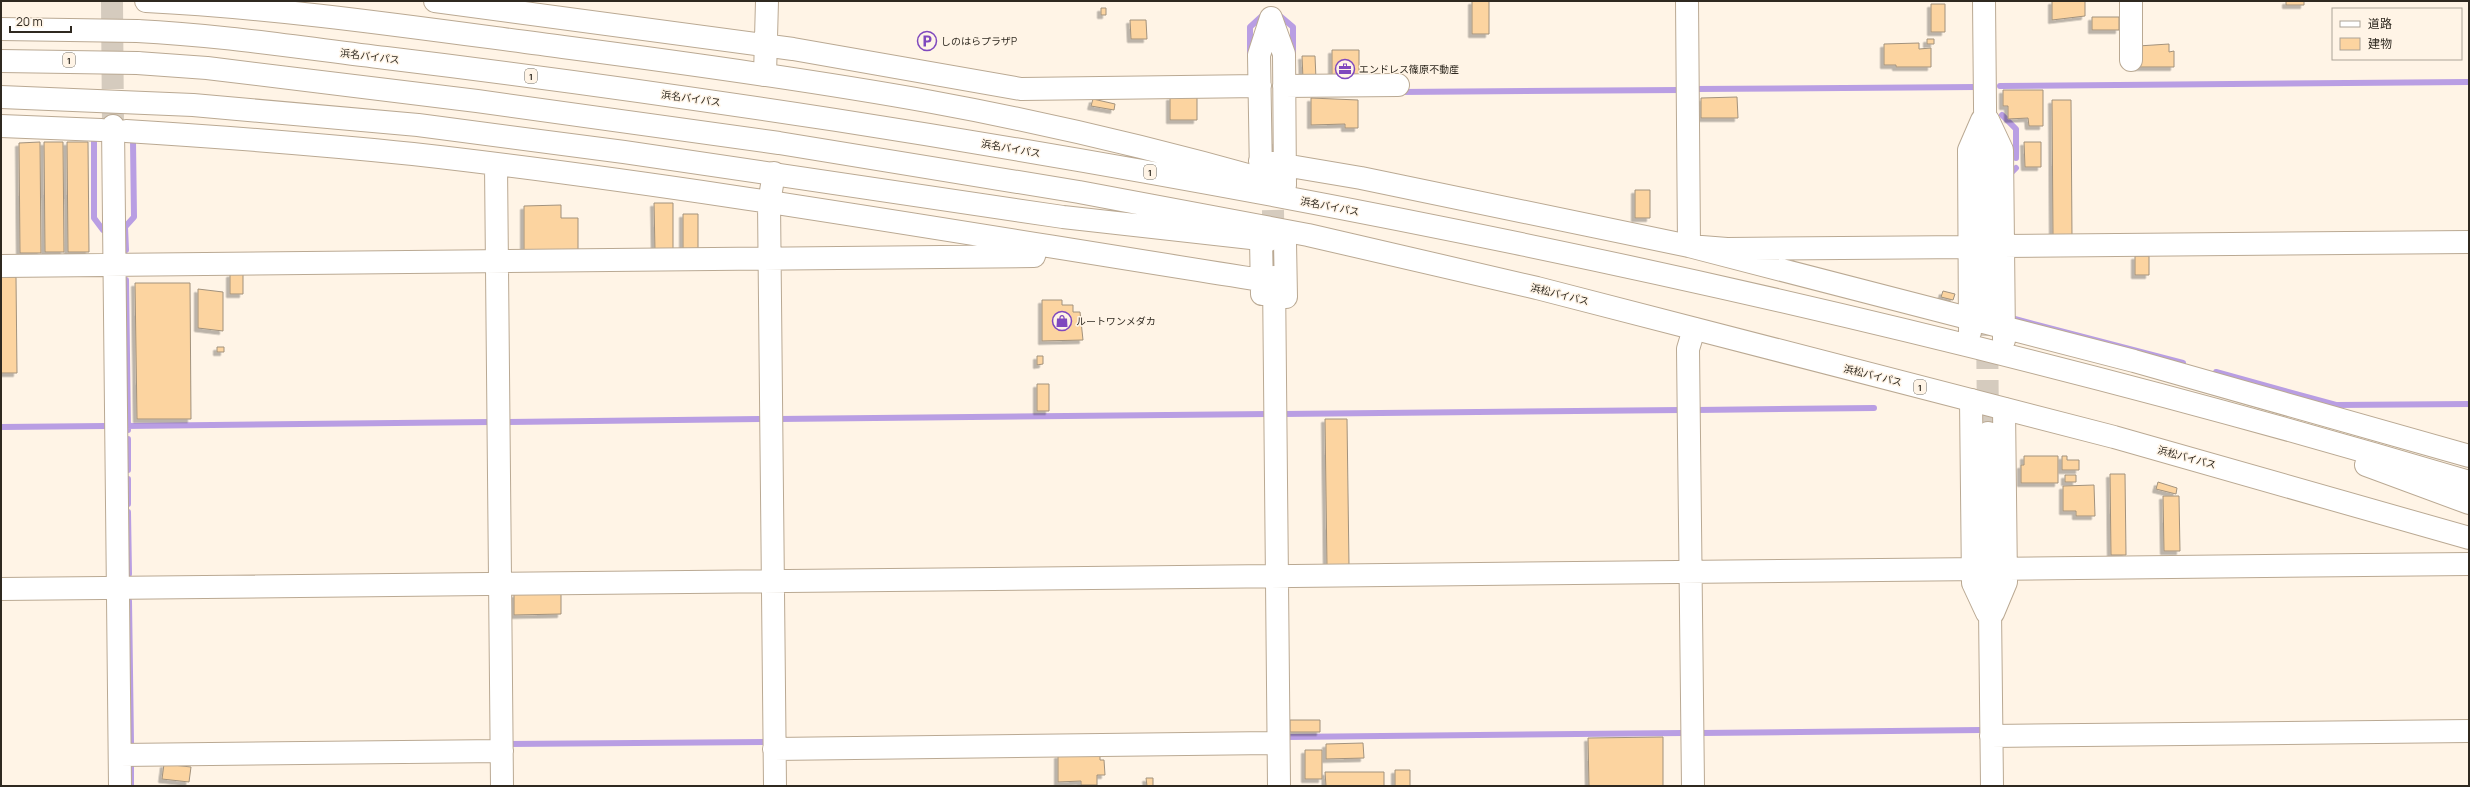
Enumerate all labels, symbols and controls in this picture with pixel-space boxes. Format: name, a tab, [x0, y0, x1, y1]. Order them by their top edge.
scale bar	[10, 8, 71, 34]
legend	[2332, 8, 2462, 60]
text: 20 m	[16, 13, 43, 30]
text: 道路	[2368, 15, 2392, 32]
parking icon: しのはらプラザP	[916, 30, 938, 52]
place label: しのはらプラザP	[941, 34, 1017, 48]
text: 建物	[2368, 35, 2392, 52]
street label: 浜名バイパス	[339, 45, 401, 67]
road number: 1	[63, 53, 75, 67]
office icon: エンドレス篠原不動産	[1334, 58, 1356, 80]
place label: エンドレス篠原不動産	[1359, 62, 1459, 76]
road number: 1	[525, 69, 537, 83]
street label: 浜名バイパス	[660, 87, 722, 109]
street label: 浜名バイパス	[980, 136, 1042, 160]
road number: 1	[1144, 165, 1156, 179]
street label: 浜名バイパス	[1299, 193, 1361, 219]
street label: 浜松バイパス	[1529, 280, 1591, 308]
shop icon: ルートワンメダカ	[1051, 310, 1073, 332]
place label: ルートワンメダカ	[1076, 314, 1156, 328]
street label: 浜松バイパス	[1842, 361, 1904, 389]
road number: 1	[1914, 380, 1926, 394]
street label: 浜松バイパス	[2156, 442, 2218, 472]

